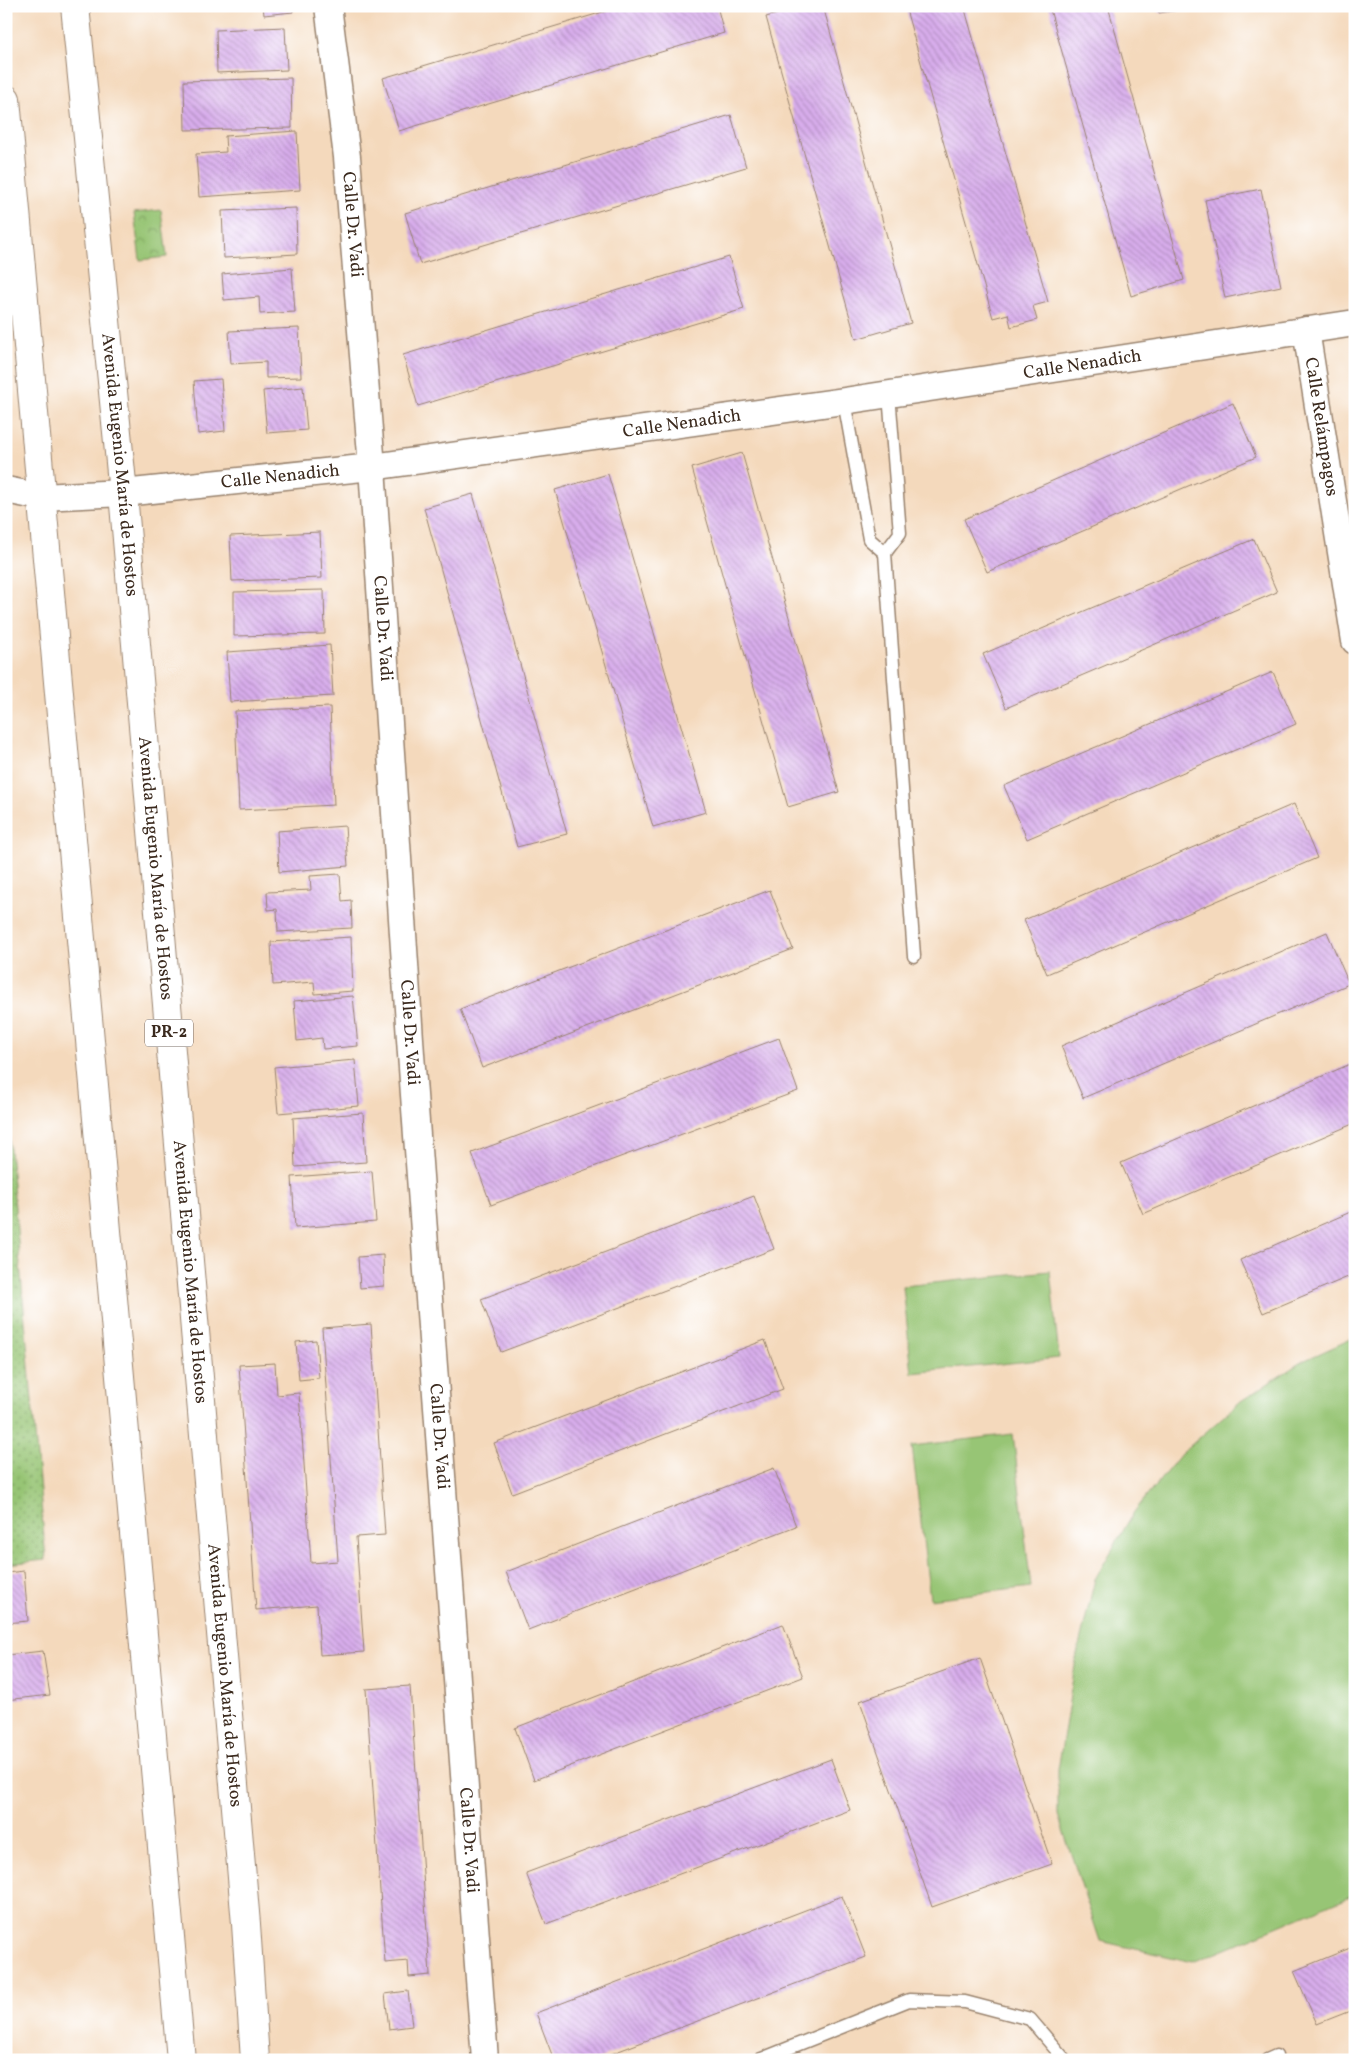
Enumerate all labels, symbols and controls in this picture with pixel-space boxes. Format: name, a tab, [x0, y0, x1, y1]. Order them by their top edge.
street label: Calle Dr. Vadi	[336, 171, 369, 279]
street label: Avenida Eugenio María de Hostos	[95, 332, 144, 598]
street label: Calle Nenadich	[1022, 343, 1144, 386]
street label: Calle Relámpagos	[1298, 356, 1345, 498]
street label: Calle Nenadich	[621, 403, 743, 444]
street label: Calle Nenadich	[220, 458, 341, 495]
street label: Calle Dr. Vadi	[367, 575, 399, 682]
street label: Avenida Eugenio María de Hostos	[131, 735, 179, 1001]
street label: Calle Dr. Vadi	[394, 979, 426, 1086]
road number: PR-2	[145, 1020, 193, 1046]
street label: Avenida Eugenio María de Hostos	[166, 1139, 214, 1405]
street label: Calle Dr. Vadi	[423, 1383, 455, 1490]
street label: Avenida Eugenio María de Hostos	[201, 1543, 248, 1808]
street label: Calle Dr. Vadi	[452, 1786, 485, 1894]

